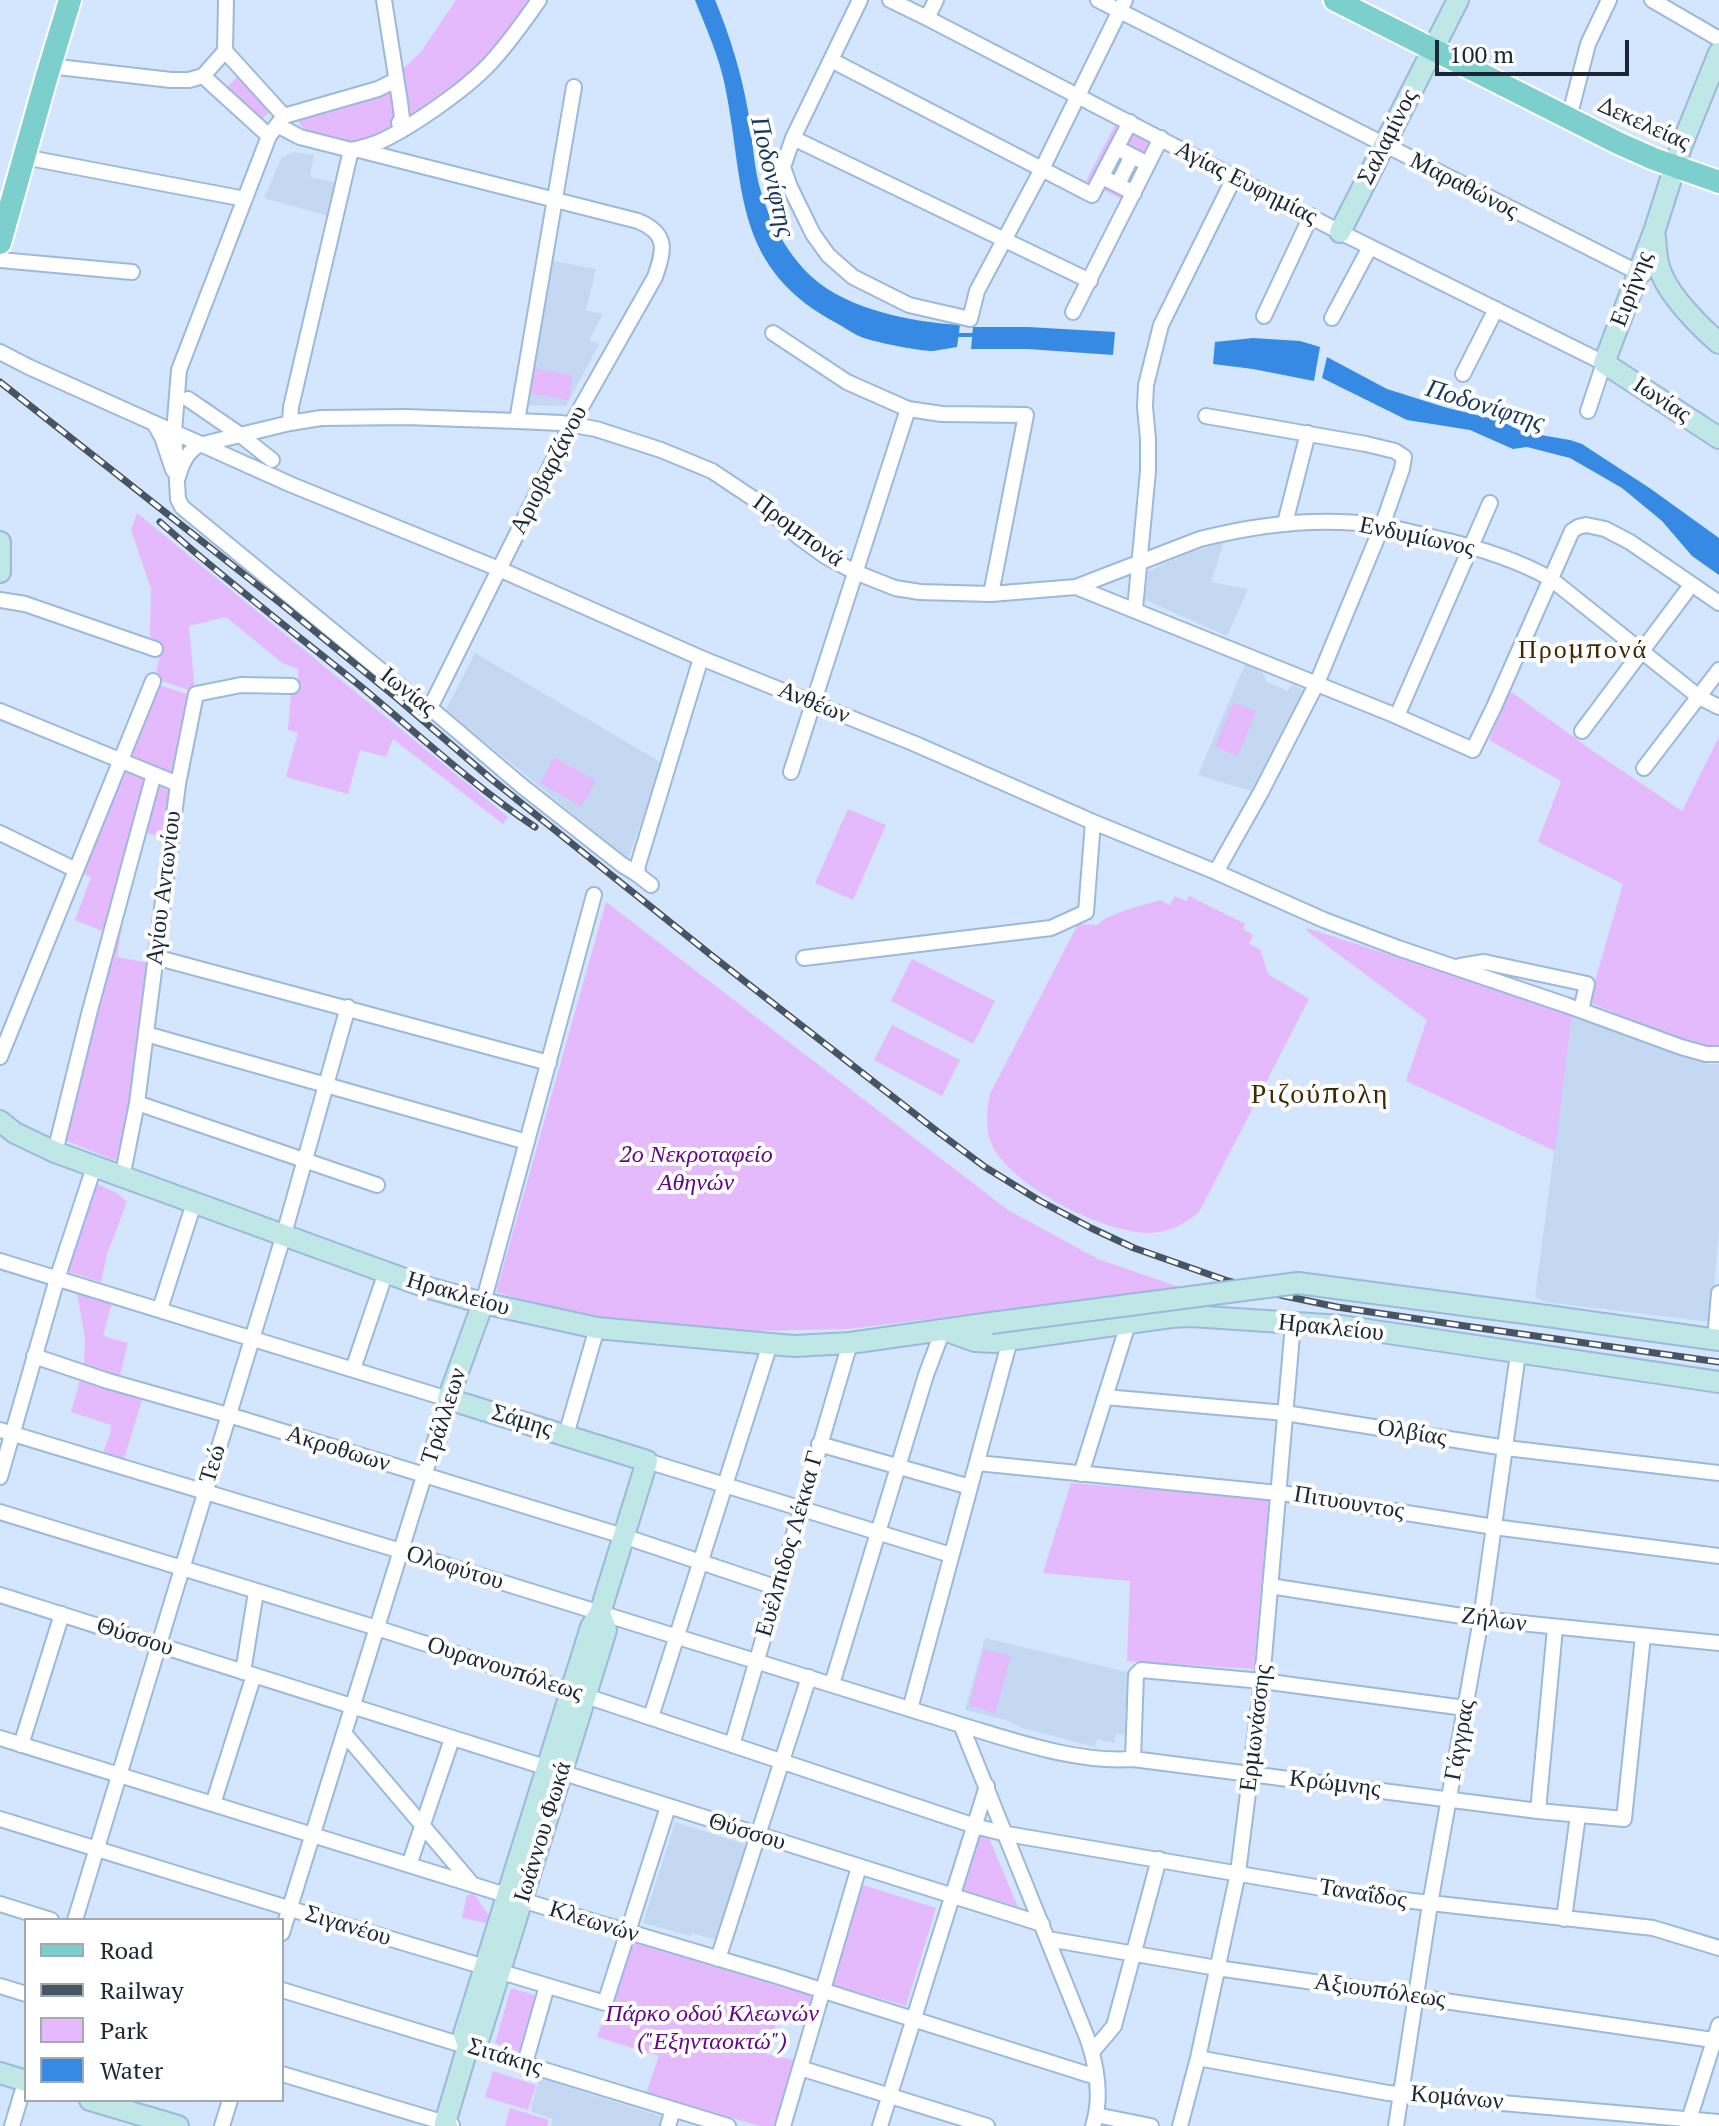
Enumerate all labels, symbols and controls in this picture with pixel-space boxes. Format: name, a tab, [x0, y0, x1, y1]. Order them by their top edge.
scale bar	[1439, 24, 1633, 74]
text: 100 m	[1449, 38, 1514, 70]
street label: Σαλαμίνος	[1352, 84, 1424, 190]
street label: Δεκελείας	[1593, 91, 1695, 157]
water label: Ποδονίφτης	[743, 114, 801, 240]
street label: Αγίας Ευφημίας	[1170, 135, 1322, 231]
street label: Μαραθώνος	[1405, 146, 1523, 226]
street label: Ειρήνης	[1604, 247, 1660, 331]
street label: Ιωνίας	[1628, 371, 1696, 429]
water label: Ποδονίφτης	[1422, 373, 1548, 439]
street label: Αριοβαρζάνου	[504, 401, 594, 539]
street label: Προμπονά	[747, 488, 849, 574]
street label: Ενδυμίωνος	[1357, 511, 1477, 563]
district label: Προμπονά	[1518, 635, 1648, 667]
street label: Ιωνίας	[374, 661, 442, 723]
street label: Ανθέων	[774, 676, 854, 730]
street label: Αγίου Αντωνίου	[140, 809, 188, 967]
district label: Ριζούπολη	[1251, 1078, 1389, 1112]
park label: 2ο Νεκροταφείο Αθηνών	[619, 1141, 773, 1197]
street label: Ηρακλείου	[403, 1266, 513, 1322]
street label: Ηρακλείου	[1277, 1308, 1385, 1348]
street label: Τράλλεων	[415, 1364, 473, 1468]
street label: Σάμης	[488, 1398, 556, 1444]
street label: Ολβίας	[1375, 1413, 1449, 1453]
street label: Ακροθωων	[282, 1420, 394, 1478]
street label: Τεώ	[194, 1441, 232, 1487]
street label: Ευέλπιδος Λέκκα Γ	[750, 1448, 830, 1640]
street label: Πιτυουντος	[1292, 1480, 1406, 1526]
street label: Ολοφύτου	[403, 1540, 507, 1596]
street label: Ζήλων	[1460, 1601, 1528, 1639]
street label: Θύσσου	[93, 1611, 177, 1663]
street label: Ουρανουπόλεως	[423, 1630, 587, 1708]
street label: Ερμωνάσσης	[1234, 1663, 1278, 1793]
street label: Γάγγρας	[1439, 1697, 1481, 1783]
street label: Ιωάννου Φωκά	[508, 1758, 578, 1906]
street label: Κρώμνης	[1288, 1764, 1382, 1804]
street label: Θύσσου	[705, 1807, 789, 1857]
street label: Ταναΐδος	[1317, 1873, 1409, 1915]
street label: Κλεωνών	[546, 1895, 642, 1949]
street label: Σιγανέου	[302, 1899, 394, 1953]
legend	[24, 1918, 284, 2102]
text: Road	[100, 1934, 154, 1966]
street label: Αξιουπόλεως	[1313, 1968, 1447, 2014]
text: Railway	[100, 1974, 184, 2006]
park label: Πάρκο οδού Κλεωνών ("Εξηνταοκτώ")	[605, 2000, 819, 2056]
text: Park	[100, 2014, 148, 2046]
street label: Σιτάκης	[464, 2032, 546, 2082]
text: Water	[100, 2054, 163, 2086]
street label: Κομάνων	[1409, 2080, 1505, 2116]

